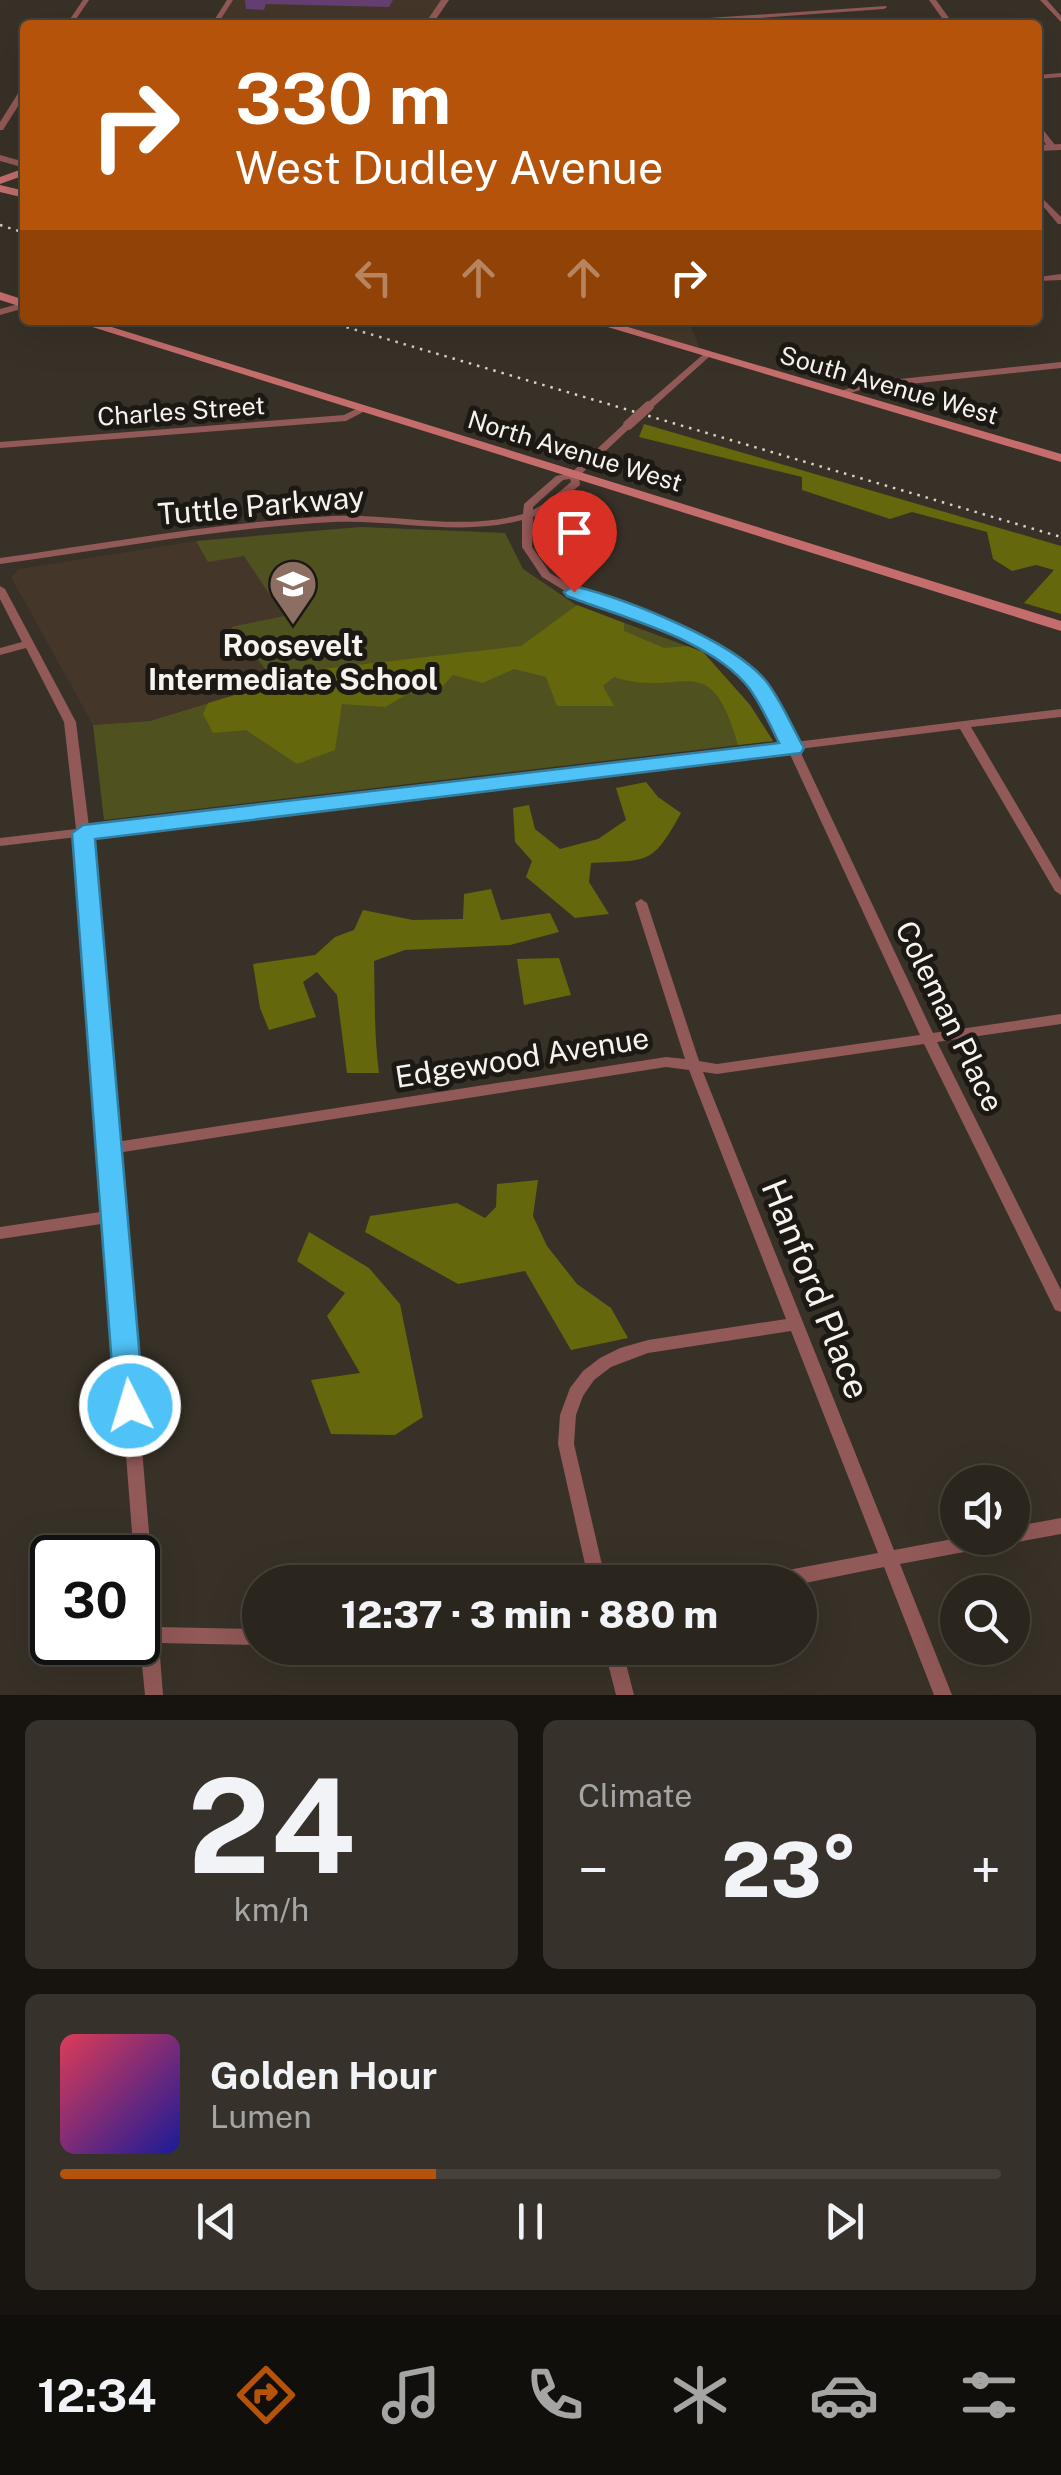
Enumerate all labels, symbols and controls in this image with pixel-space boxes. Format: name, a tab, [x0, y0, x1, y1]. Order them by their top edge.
text: 330 m	[235, 57, 451, 140]
icon: right	[70, 60, 200, 190]
text: West Dudley Avenue	[235, 141, 663, 194]
icon: left	[346, 250, 401, 305]
icon: ahead	[451, 250, 506, 305]
icon: ahead	[556, 250, 611, 305]
icon: right	[661, 250, 716, 305]
street label: South Avenue West	[776, 339, 1002, 431]
street label: Charles Street	[96, 390, 266, 432]
street label: North Avenue West	[464, 404, 686, 498]
street label: Tuttle Parkway	[156, 478, 366, 532]
pin	[532, 490, 617, 593]
icon: arrive	[547, 505, 602, 560]
school or university icon: Roosevelt Intermediate School	[267, 558, 319, 626]
place label: Roosevelt Intermediate School	[148, 627, 438, 697]
street label: Coleman Place	[888, 915, 1012, 1117]
street label: Edgewood Avenue	[393, 1019, 651, 1095]
street label: Hanford Place	[753, 1173, 879, 1405]
position arrow	[78, 1354, 182, 1458]
map controls	[940, 1465, 1030, 1665]
button: sound	[940, 1465, 1030, 1555]
speed limit sign: 30	[30, 1535, 160, 1665]
button: search	[940, 1575, 1030, 1665]
text: 12:37 · 3 min · 880 m	[341, 1592, 718, 1637]
text: 24	[188, 1750, 355, 1902]
text: Climate	[578, 1777, 692, 1814]
text: 23°	[722, 1826, 857, 1914]
text: −	[578, 1838, 609, 1902]
text: +	[971, 1838, 1001, 1902]
text: km/h	[234, 1891, 309, 1928]
text: Golden Hour	[210, 2053, 437, 2098]
text: Lumen	[210, 2098, 312, 2135]
icon: previous	[189, 2194, 244, 2249]
icon: pause	[503, 2194, 558, 2249]
icon: next	[817, 2194, 872, 2249]
icon: directions	[231, 2360, 301, 2430]
icon: music	[376, 2360, 446, 2430]
icon: phone	[520, 2360, 590, 2430]
icon: climate	[665, 2360, 735, 2430]
icon: car	[809, 2360, 879, 2430]
icon: filters	[954, 2360, 1024, 2430]
text: 12:34	[37, 2369, 157, 2422]

